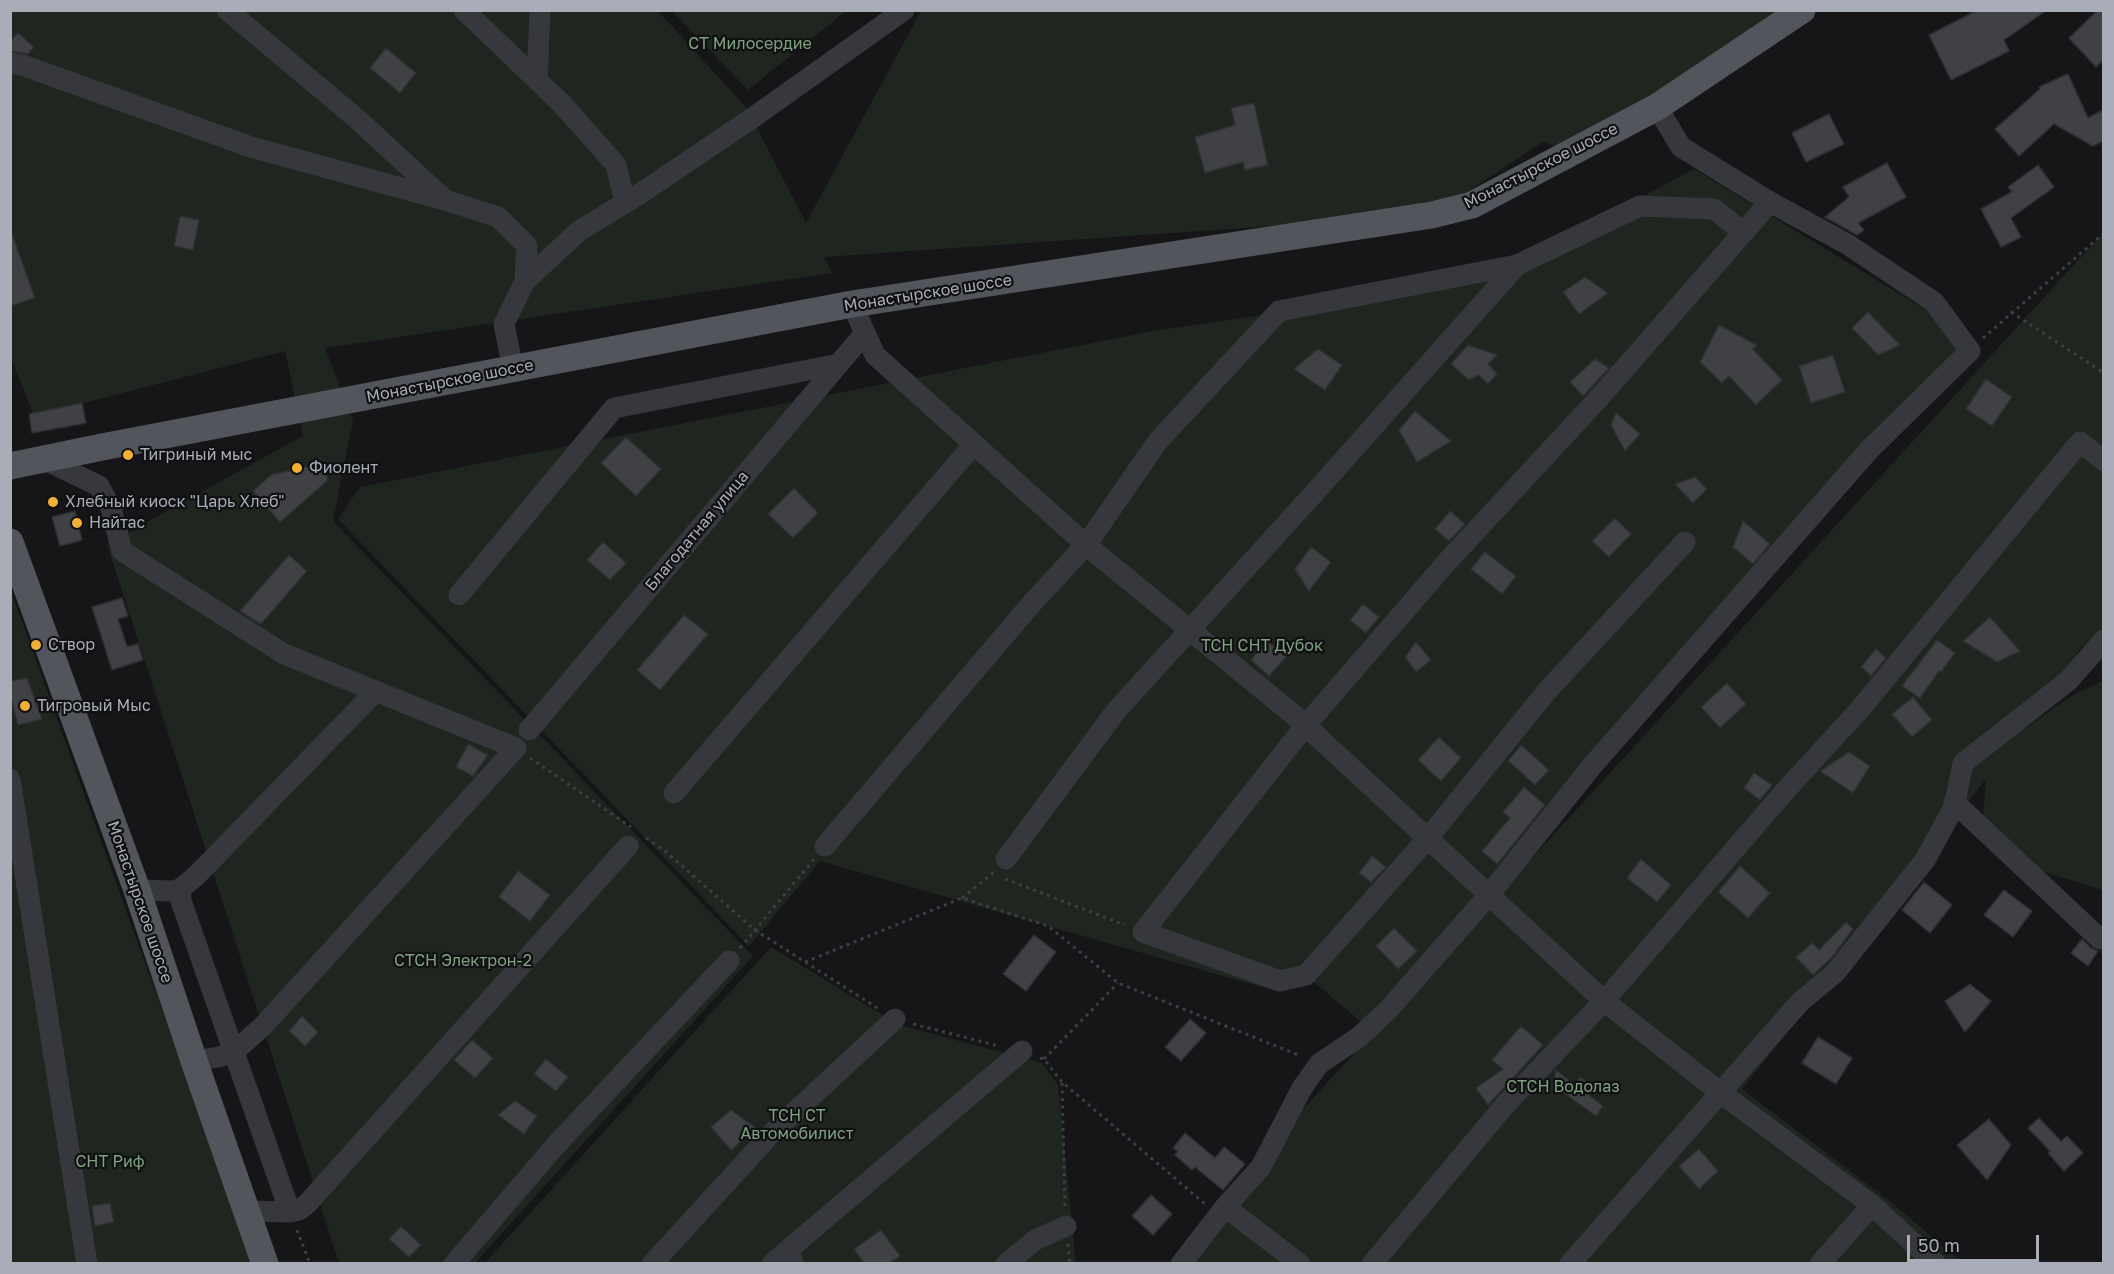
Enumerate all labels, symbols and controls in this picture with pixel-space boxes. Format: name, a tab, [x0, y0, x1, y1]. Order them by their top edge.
park label: СТ Милосердие	[688, 34, 812, 54]
street label: Монастырское шоссе	[1461, 119, 1621, 213]
street label: Монастырское шоссе	[843, 270, 1013, 316]
street label: Монастырское шоссе	[365, 355, 535, 407]
place label: Тигриный мыс	[140, 445, 252, 465]
marker: Тигриный мыс	[121, 448, 135, 462]
place label: Фиолент	[309, 458, 378, 478]
marker: Фиолент	[290, 461, 304, 475]
street label: Благодатная улица	[641, 467, 753, 595]
place label: Хлебный киоск "Царь Хлеб"	[65, 492, 285, 512]
marker: Хлебный киоск "Царь Хлеб"	[46, 495, 60, 509]
place label: Найтас	[89, 513, 145, 533]
marker: Найтас	[70, 516, 84, 530]
place label: Створ	[48, 635, 95, 655]
park label: ТСН СНТ Дубок	[1201, 636, 1323, 656]
marker: Створ	[29, 638, 43, 652]
place label: Тигровый Мыс	[37, 696, 151, 716]
marker: Тигровый Мыс	[18, 699, 32, 713]
street label: Монастырское шоссе	[103, 819, 177, 985]
park label: СТСН Электрон-2	[394, 951, 532, 971]
park label: СТСН Водолаз	[1506, 1077, 1620, 1097]
park label: ТСН СТ Автомобилист	[741, 1106, 853, 1144]
park label: СНТ Риф	[75, 1152, 145, 1172]
scale bar	[1910, 1223, 2042, 1261]
text: 50 m	[1918, 1234, 1960, 1256]

